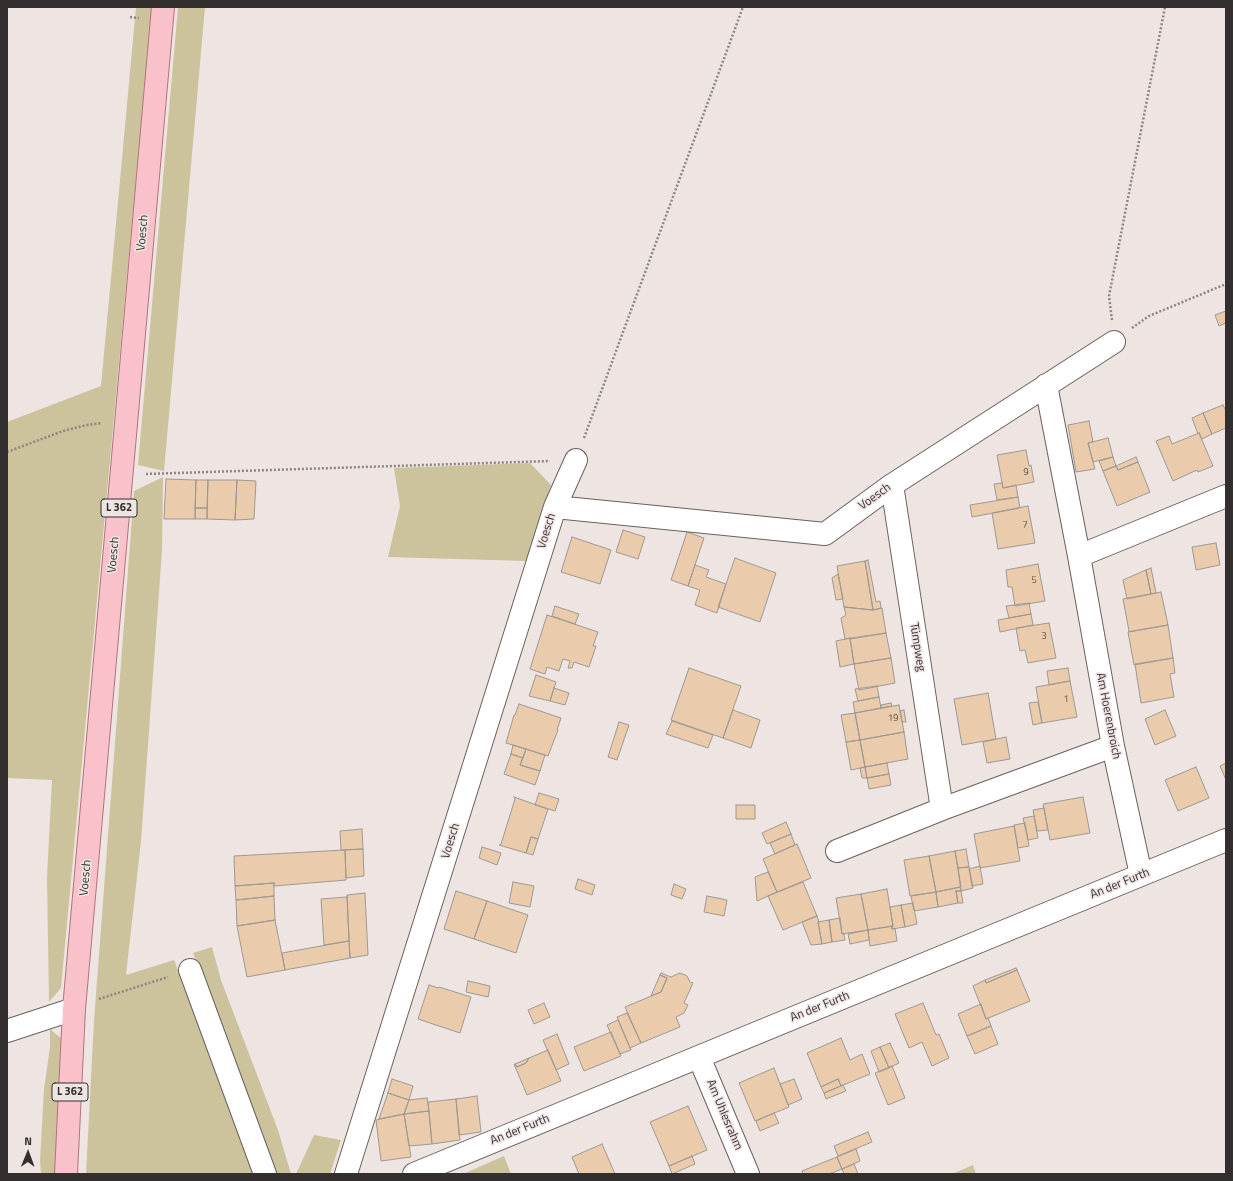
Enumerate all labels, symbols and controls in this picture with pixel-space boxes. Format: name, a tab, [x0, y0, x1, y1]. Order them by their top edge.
street label: Voesch	[134, 214, 152, 252]
house number: 9	[1023, 467, 1029, 479]
street label: Voesch	[856, 481, 894, 513]
road number: L 362	[101, 499, 137, 517]
street label: Voesch	[535, 512, 559, 550]
house number: 7	[1022, 520, 1028, 532]
street label: Voesch	[105, 536, 123, 574]
house number: 5	[1031, 575, 1037, 587]
street label: Tümpweg	[906, 622, 928, 672]
house number: 3	[1041, 631, 1047, 643]
street label: Am Hoerenbroich	[1093, 672, 1123, 760]
house number: 1	[1063, 694, 1069, 706]
house number: 19	[887, 713, 899, 725]
street label: Voesch	[439, 822, 463, 860]
street label: Voesch	[77, 859, 95, 897]
street label: An der Furth	[1088, 866, 1152, 902]
street label: An der Furth	[788, 989, 852, 1025]
street label: Am Uhlesrahm	[703, 1078, 745, 1152]
road number: L 362	[52, 1083, 88, 1101]
street label: An der Furth	[488, 1112, 552, 1148]
north arrow	[8, 1133, 48, 1173]
text: N	[24, 1133, 32, 1149]

